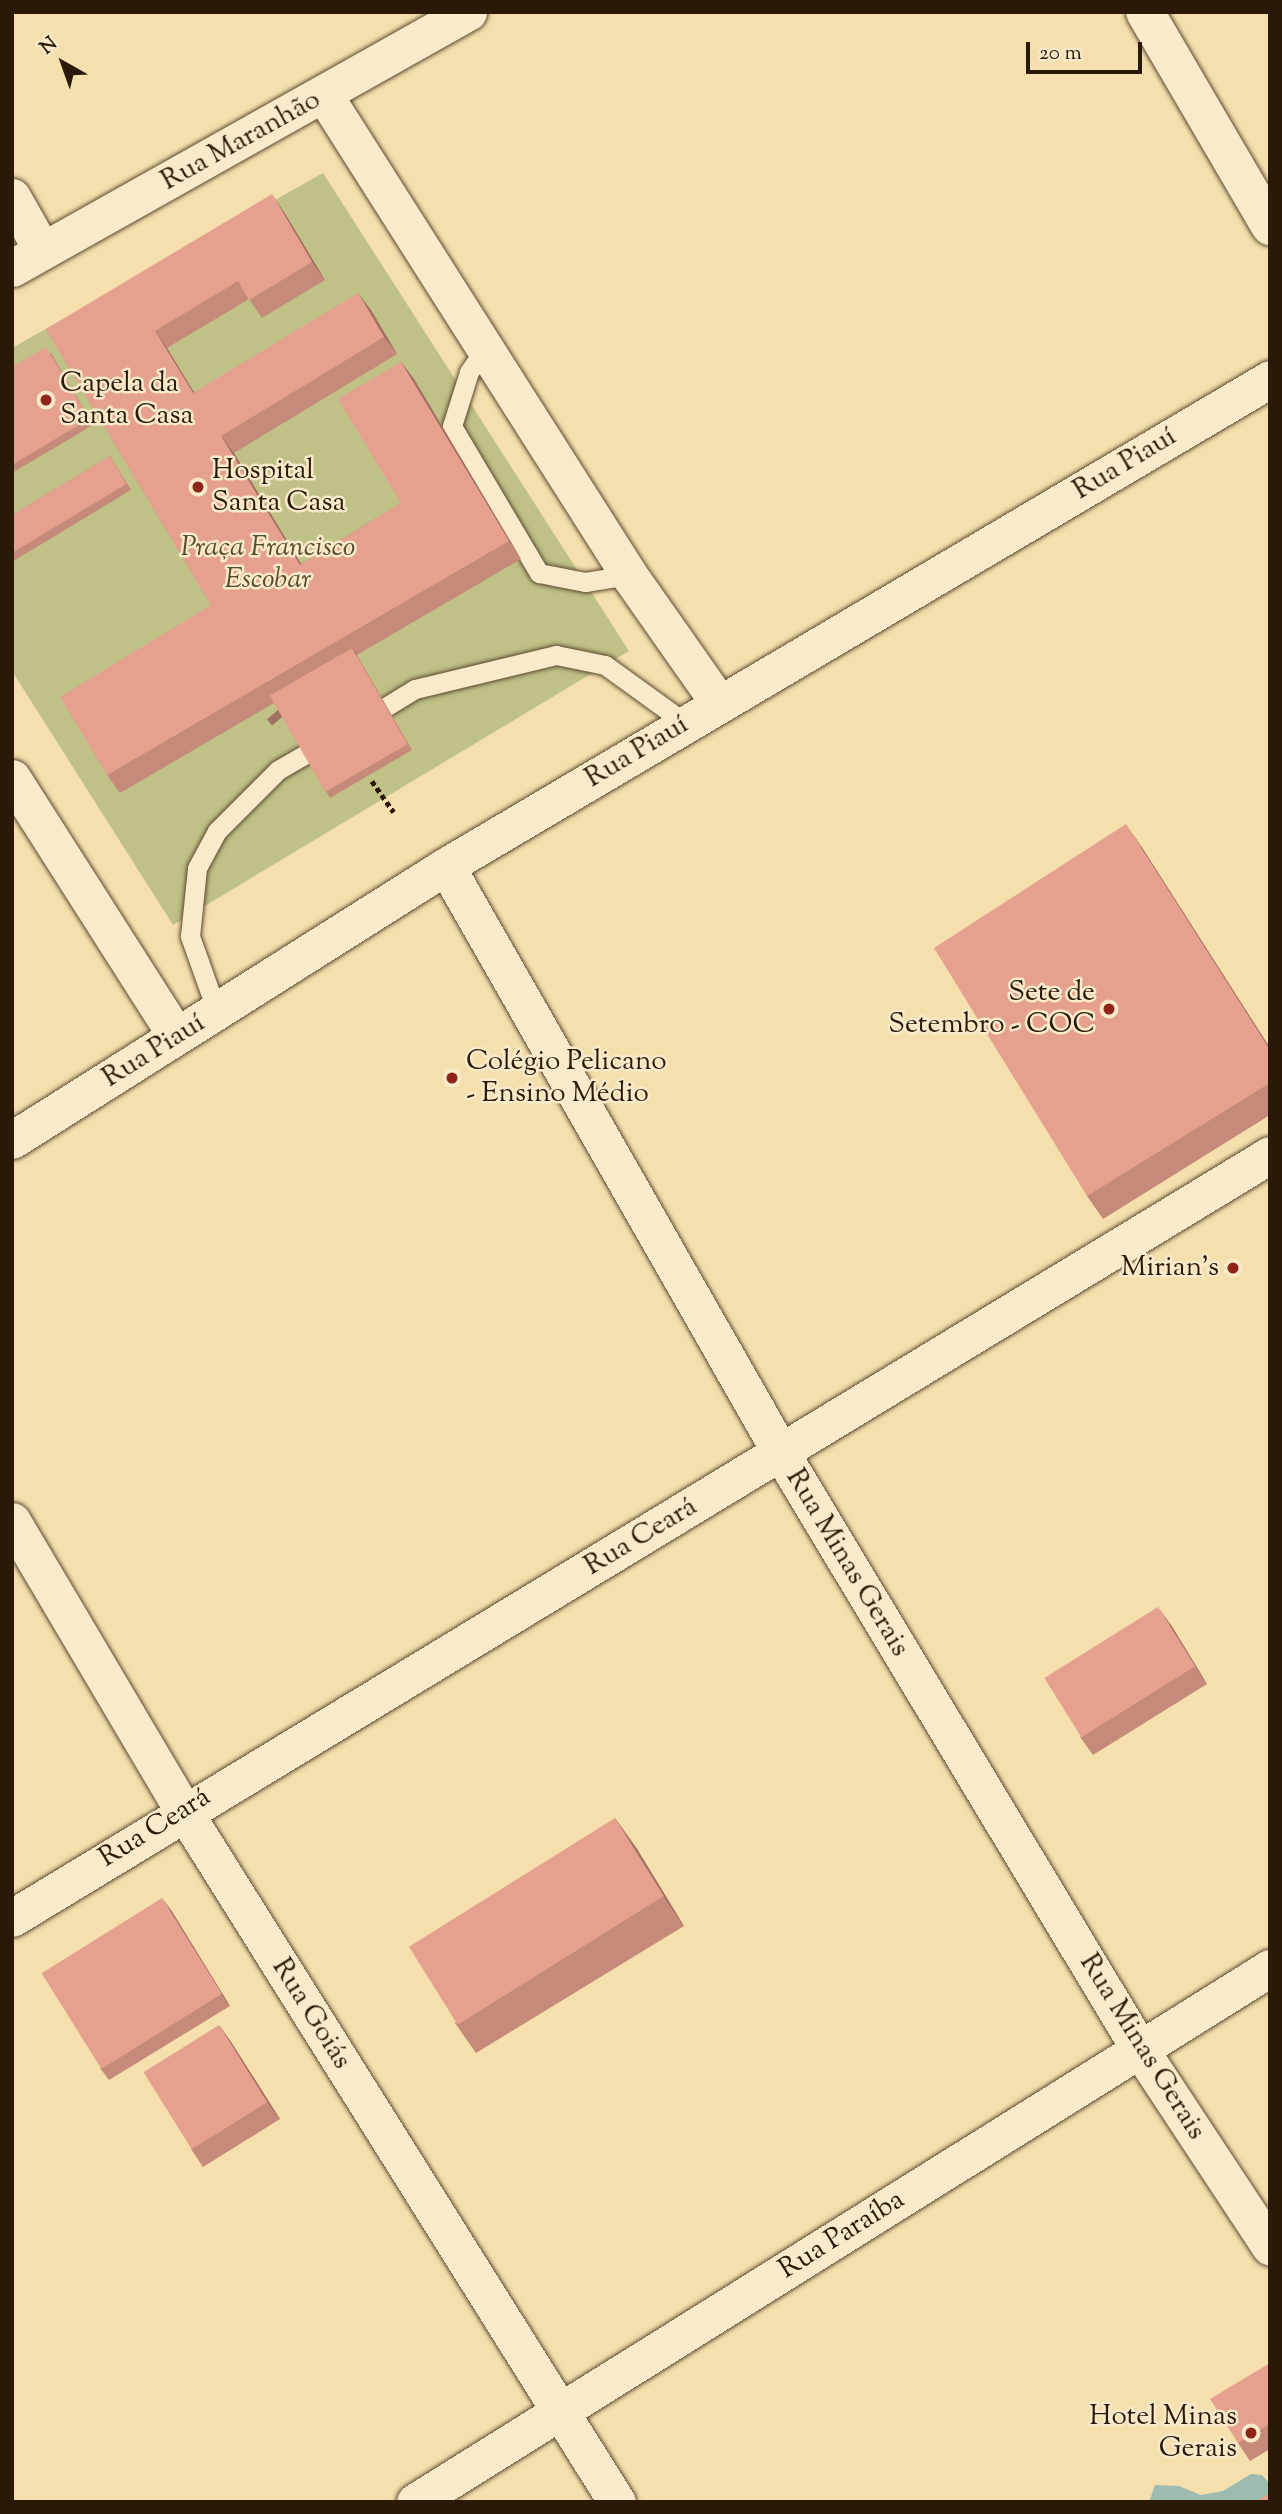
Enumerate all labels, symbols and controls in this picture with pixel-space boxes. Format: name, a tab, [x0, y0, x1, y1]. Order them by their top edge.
north arrow	[28, 28, 98, 98]
scale bar	[1030, 28, 1146, 72]
text: N	[35, 31, 64, 62]
text: 20 m	[1039, 39, 1082, 69]
street label: Rua Maranhão	[156, 83, 326, 199]
place label: Capela da Santa Casa	[60, 367, 193, 433]
marker: Capela da Santa Casa	[38, 392, 54, 408]
street label: Rua Piauí	[1067, 420, 1183, 508]
place label: Hospital Santa Casa	[212, 454, 345, 520]
marker: Hospital Santa Casa	[190, 479, 206, 495]
park label: Praça Francisco Escobar	[181, 531, 355, 597]
street label: Rua Piauí	[579, 708, 695, 796]
place label: Sete de Setembro - COC	[888, 976, 1095, 1042]
marker: Sete de Setembro - COC	[1101, 1001, 1117, 1017]
street label: Rua Piauí	[97, 1006, 211, 1096]
place label: Colégio Pelicano - Ensino Médio	[466, 1045, 667, 1111]
marker: Colégio Pelicano - Ensino Médio	[444, 1070, 460, 1086]
place label: Mirian’s	[1121, 1251, 1219, 1285]
marker: Mirian’s	[1225, 1260, 1241, 1276]
street label: Rua Minas Gerais	[778, 1463, 916, 1663]
street label: Rua Ceará	[579, 1490, 703, 1584]
street label: Rua Ceará	[93, 1781, 217, 1875]
street label: Rua Minas Gerais	[1071, 1948, 1213, 2146]
street label: Rua Goiás	[264, 1952, 358, 2076]
street label: Rua Paraíba	[773, 2183, 911, 2287]
place label: Hotel Minas Gerais	[1089, 2400, 1237, 2466]
marker: Hotel Minas Gerais	[1243, 2425, 1259, 2441]

